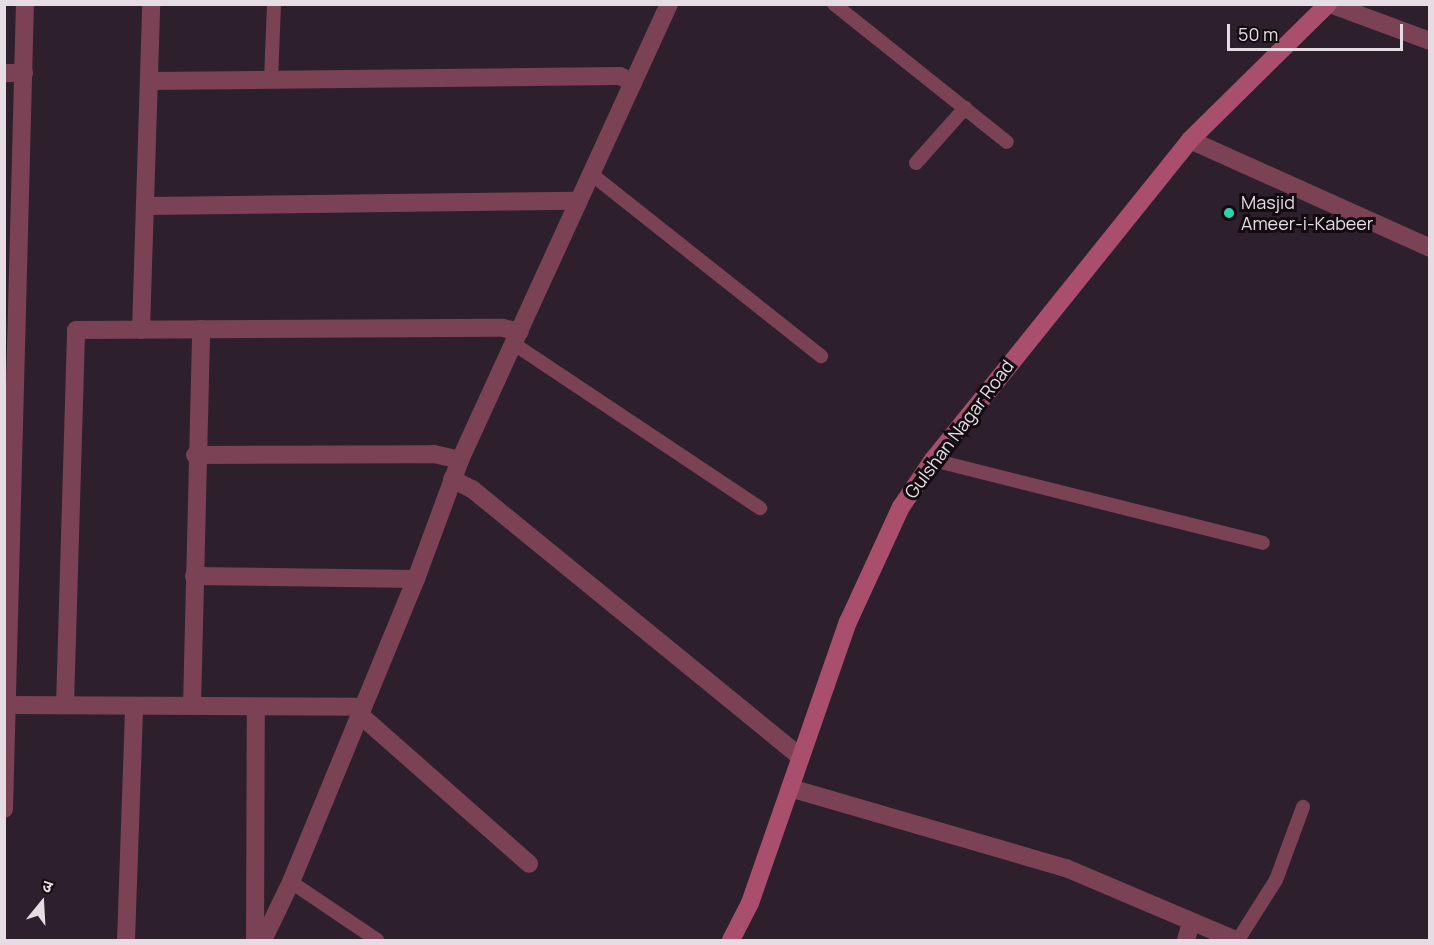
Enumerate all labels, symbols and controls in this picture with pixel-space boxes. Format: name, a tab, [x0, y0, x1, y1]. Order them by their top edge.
scale bar	[1230, 12, 1406, 50]
text: 50 m	[1238, 22, 1278, 46]
place label: Masjid Ameer-i-Kabeer	[1241, 192, 1373, 234]
marker: Masjid Ameer-i-Kabeer	[1222, 206, 1236, 220]
street label: Gulshan Nagar Road	[900, 356, 1018, 502]
north arrow	[12, 873, 72, 933]
text: उ	[40, 874, 55, 898]

